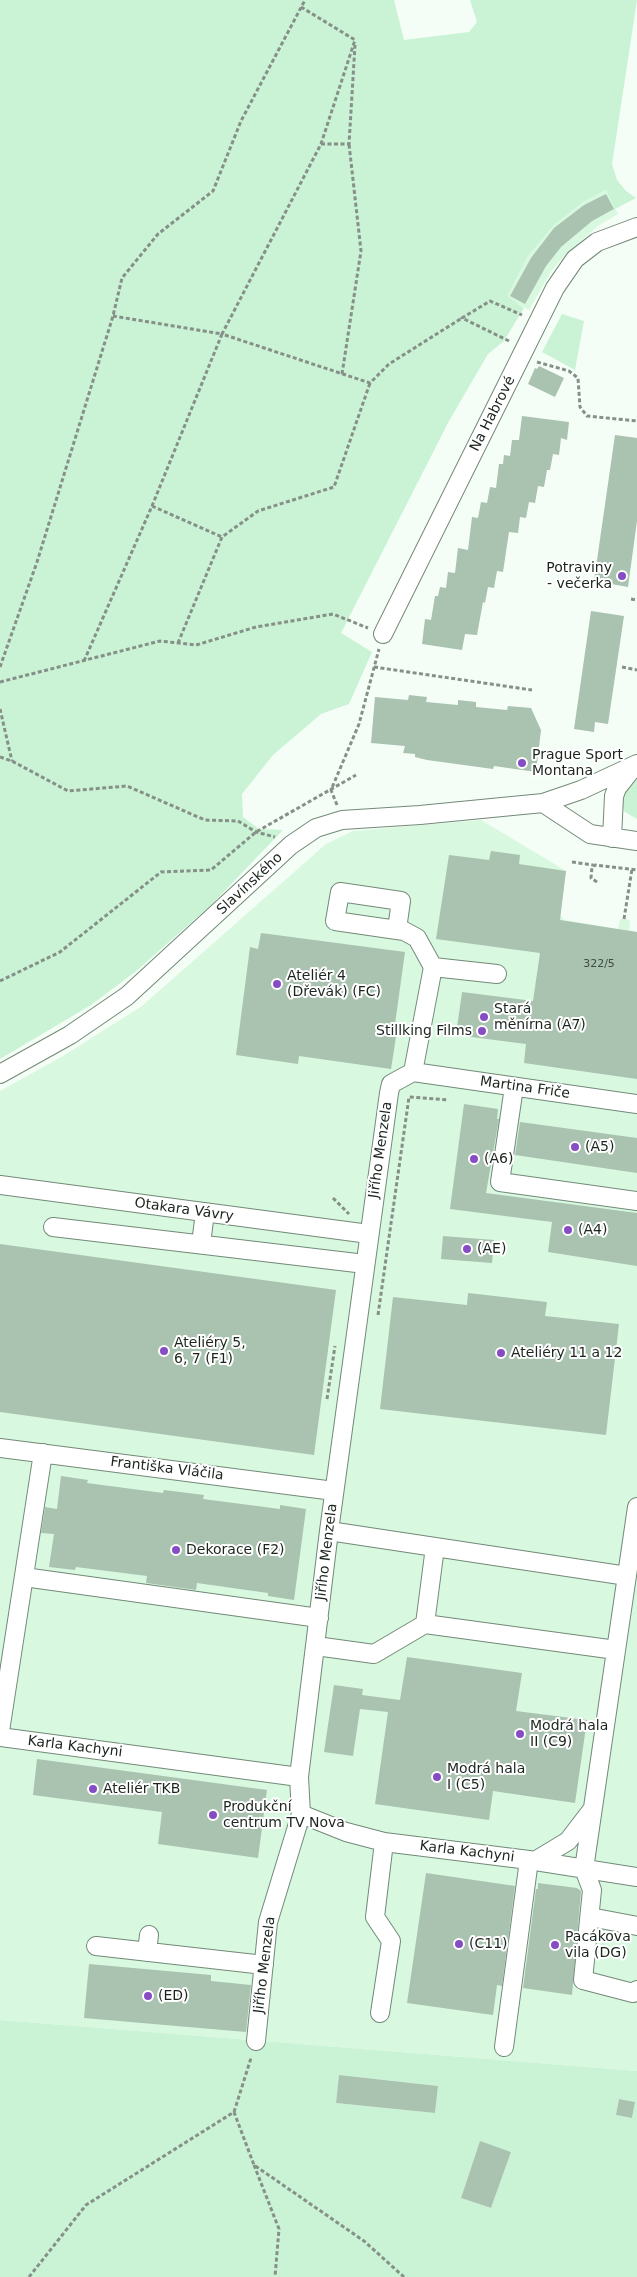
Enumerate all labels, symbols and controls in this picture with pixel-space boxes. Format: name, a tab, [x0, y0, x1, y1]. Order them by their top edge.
street label: Na Habrové	[467, 373, 519, 455]
place label: Potraviny - večerka	[546, 560, 612, 592]
marker: Potraviny - večerka	[616, 570, 628, 582]
place label: Prague Sport Montana	[532, 747, 623, 780]
marker: Prague Sport Montana	[516, 757, 528, 769]
street label: Slavínského	[214, 849, 286, 919]
house number: 322/5	[583, 957, 615, 971]
place label: Ateliér 4 (Dřevák) (FC)	[287, 968, 381, 1000]
marker: Ateliér 4 (Dřevák) (FC)	[271, 978, 283, 990]
place label: Stará měnírna (A7)	[494, 1001, 586, 1034]
marker: Stará měnírna (A7)	[478, 1011, 490, 1023]
place label: Stillking Films	[376, 1023, 472, 1039]
marker: Stillking Films	[476, 1025, 488, 1037]
street label: Martina Friče	[479, 1073, 571, 1103]
street label: Jiřího Menzela	[366, 1101, 396, 1199]
place label: (A5)	[585, 1139, 614, 1155]
marker: (A5)	[569, 1141, 581, 1153]
place label: (A6)	[484, 1151, 513, 1167]
marker: (A6)	[468, 1153, 480, 1165]
street label: Otakara Vávry	[133, 1195, 235, 1225]
place label: (A4)	[578, 1222, 607, 1238]
marker: (A4)	[562, 1224, 574, 1236]
place label: (AE)	[477, 1241, 506, 1257]
marker: (AE)	[461, 1243, 473, 1255]
place label: Ateliéry 5, 6, 7 (F1)	[174, 1335, 246, 1368]
marker: Ateliéry 5, 6, 7 (F1)	[158, 1345, 170, 1357]
place label: Ateliéry 11 a 12	[511, 1345, 622, 1361]
marker: Ateliéry 11 a 12	[495, 1347, 507, 1359]
street label: Františka Vláčila	[109, 1454, 225, 1484]
street label: Jiřího Menzela	[313, 1503, 341, 1601]
place label: Dekorace (F2)	[186, 1542, 285, 1558]
marker: Dekorace (F2)	[170, 1544, 182, 1556]
place label: Modrá hala II (C9)	[530, 1718, 608, 1750]
marker: Modrá hala II (C9)	[514, 1728, 526, 1740]
street label: Karla Kachyni	[27, 1733, 123, 1761]
place label: Modrá hala I (C5)	[447, 1761, 525, 1794]
marker: Modrá hala I (C5)	[431, 1771, 443, 1783]
place label: Ateliér TKB	[103, 1781, 180, 1797]
marker: Ateliér TKB	[87, 1783, 99, 1795]
place label: Produkční centrum TV Nova	[223, 1799, 345, 1831]
marker: Produkční centrum TV Nova	[207, 1809, 219, 1821]
street label: Karla Kachyni	[419, 1838, 515, 1866]
street label: Jiřího Menzela	[251, 1916, 279, 2014]
place label: Pacákova vila (DG)	[565, 1929, 631, 1961]
place label: (C11)	[469, 1936, 508, 1952]
marker: (C11)	[453, 1938, 465, 1950]
marker: Pacákova vila (DG)	[549, 1939, 561, 1951]
place label: (ED)	[158, 1988, 189, 2004]
marker: (ED)	[142, 1990, 154, 2002]

